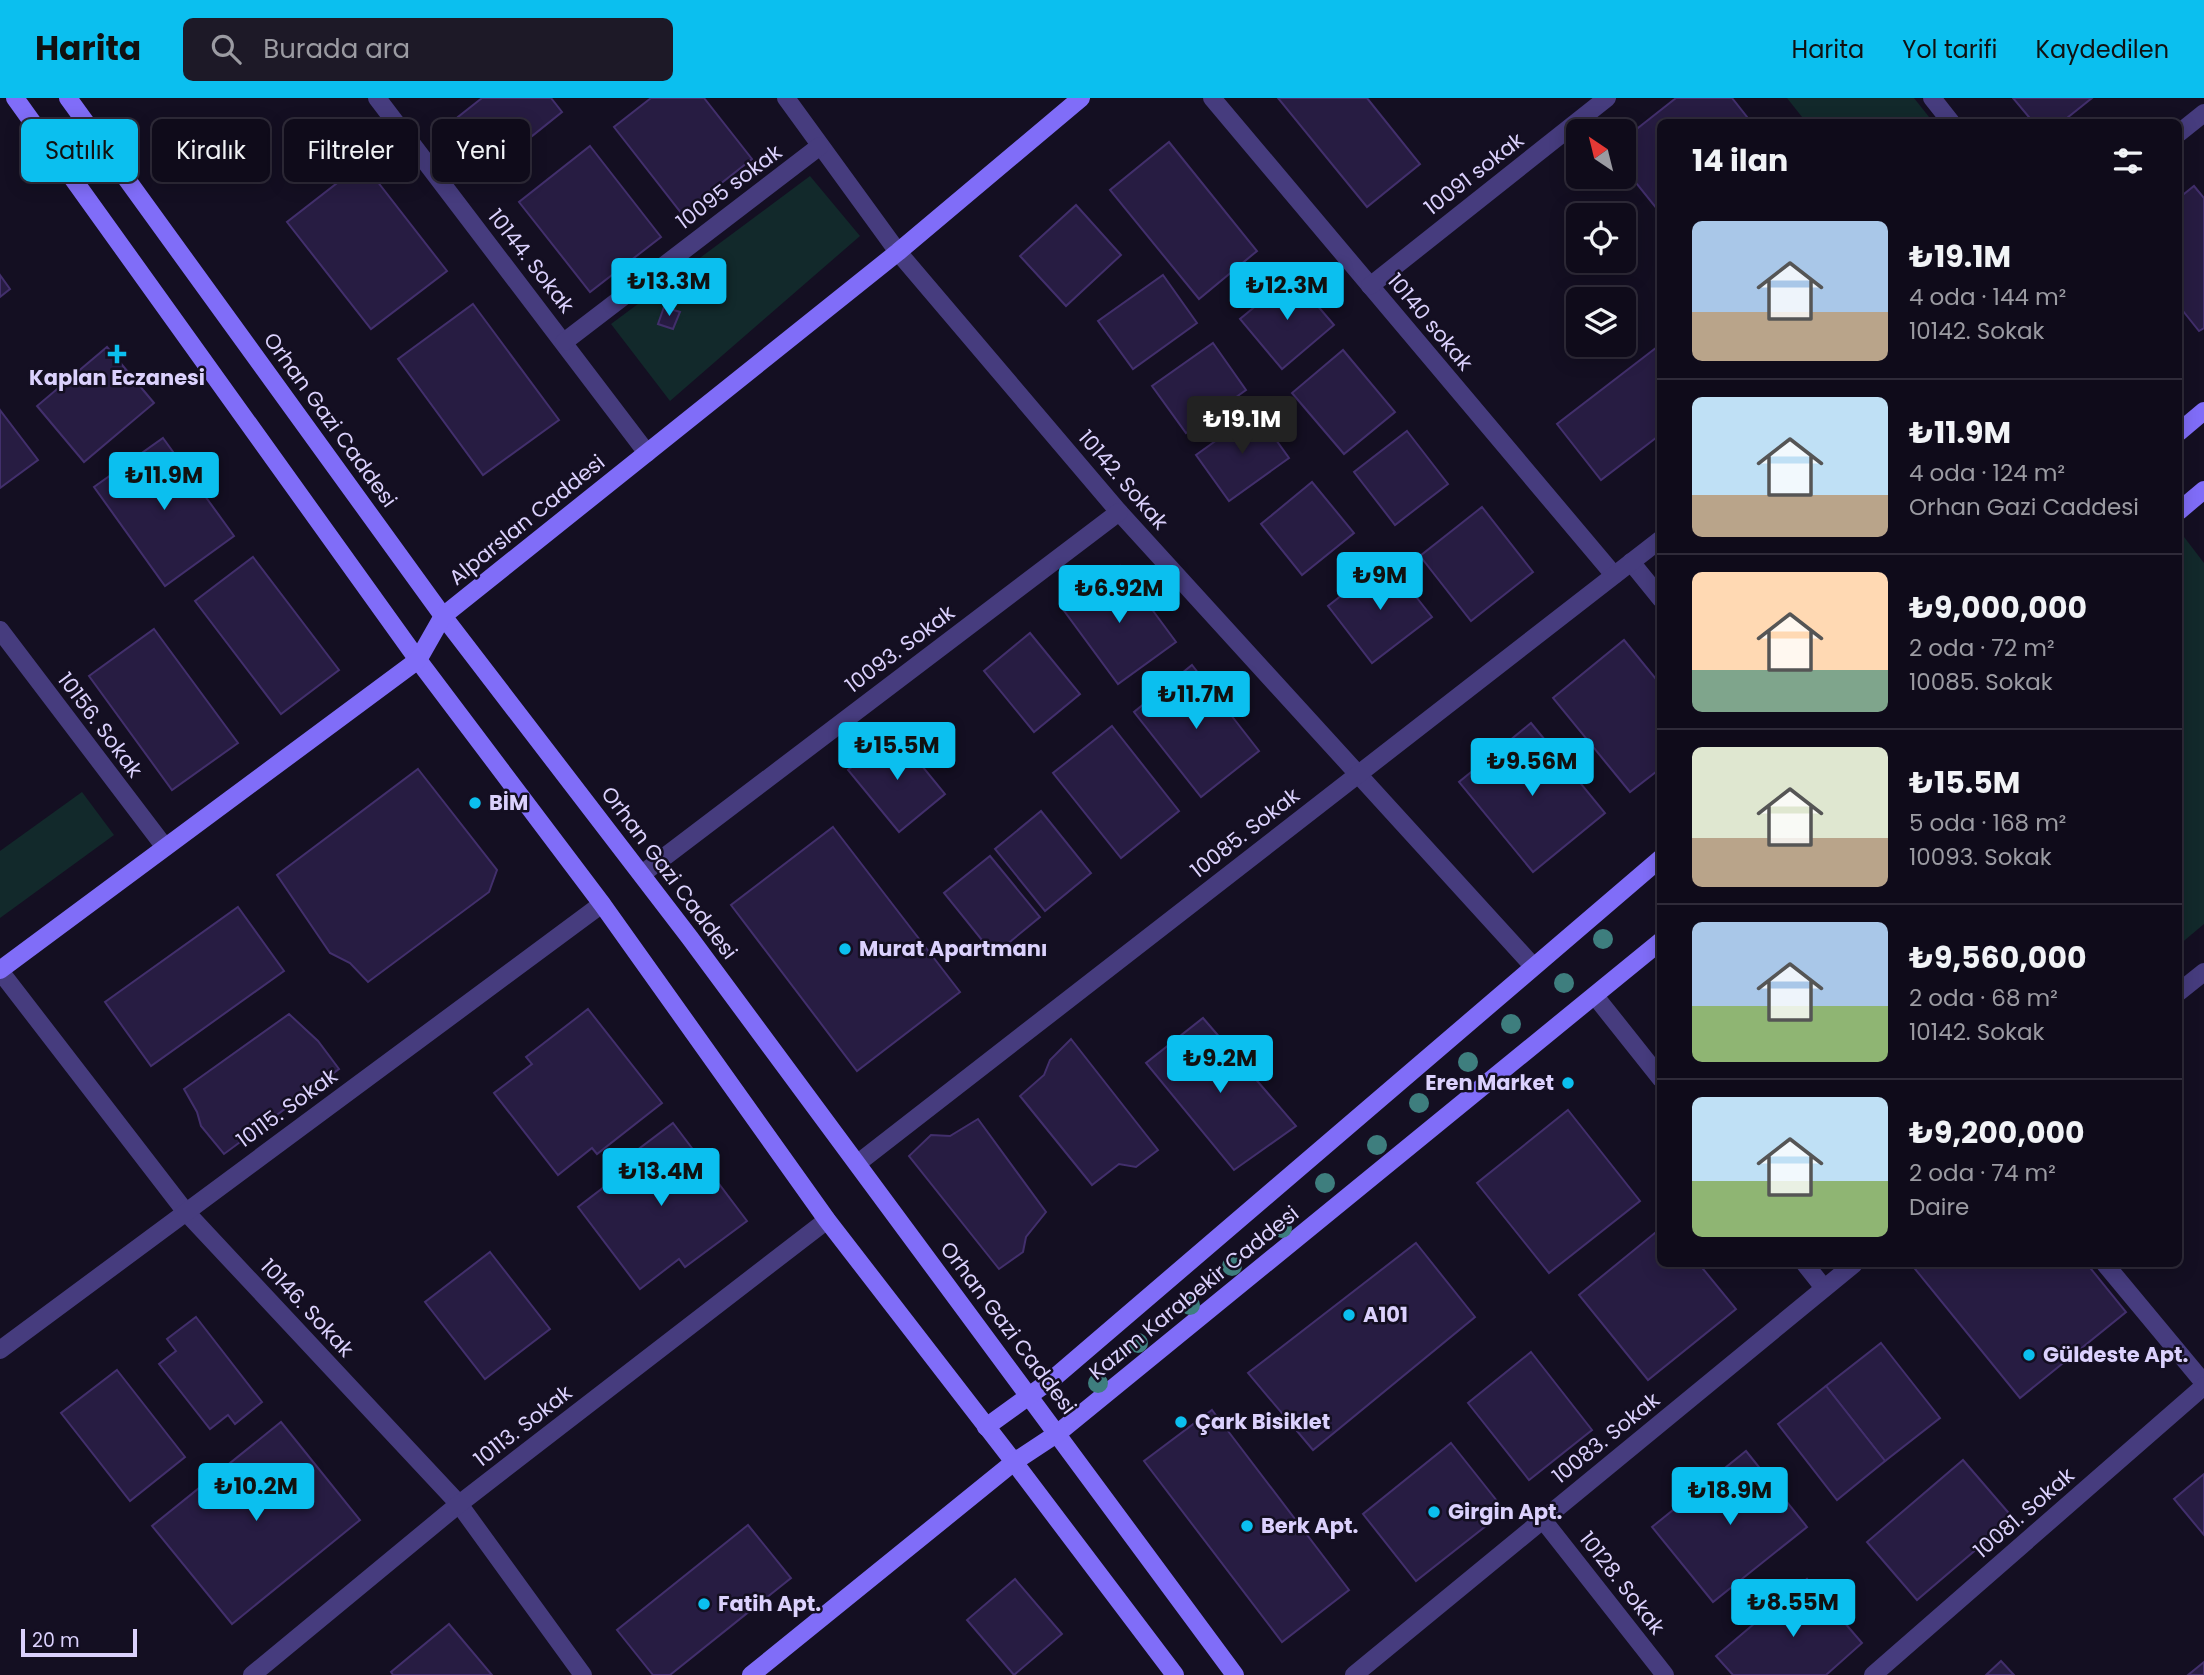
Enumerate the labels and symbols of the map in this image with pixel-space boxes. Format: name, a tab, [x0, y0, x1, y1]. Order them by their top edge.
north arrow	[1566, 119, 1636, 189]
street label: 10091 sokak	[1418, 125, 1530, 222]
street label: 10095 sokak	[670, 137, 788, 236]
street label: 10144. Sokak	[482, 203, 581, 319]
pin: ₺13.3M	[612, 258, 726, 318]
pin: ₺12.3M	[1230, 262, 1344, 322]
street label: 10140 sokak	[1381, 267, 1480, 377]
street label: Orhan Gazi Caddesi	[257, 326, 404, 513]
marker: Kaplan Eczanesi	[109, 346, 125, 362]
place label: Kaplan Eczanesi	[29, 363, 205, 392]
pin: ₺19.1M	[1185, 396, 1299, 456]
street label: 10142. Sokak	[1072, 424, 1175, 536]
street label: Alparslan Caddesi	[443, 448, 611, 592]
pin: ₺11.9M	[107, 452, 221, 512]
pin: ₺9M	[1346, 552, 1414, 612]
pin: ₺6.92M	[1062, 566, 1176, 625]
street label: 10093. Sokak	[839, 598, 961, 699]
street label: 10156. Sokak	[51, 666, 150, 783]
pin: ₺11.7M	[1139, 672, 1253, 731]
pin: ₺15.5M	[840, 722, 954, 782]
pin: ₺9.56M	[1475, 738, 1589, 798]
street label: Orhan Gazi Caddesi	[595, 780, 744, 965]
street label: 10085. Sokak	[1184, 781, 1305, 884]
place label: BİM	[489, 788, 528, 817]
marker: BİM	[467, 795, 483, 811]
place label: Murat Apartmanı	[859, 934, 1048, 963]
marker: Murat Apartmanı	[837, 941, 853, 957]
pin: ₺9.2M	[1171, 1035, 1269, 1095]
street label: 10115. Sokak	[230, 1061, 343, 1154]
place label: Eren Market	[1425, 1068, 1554, 1097]
marker: Eren Market	[1560, 1075, 1576, 1091]
pin: ₺13.4M	[604, 1148, 718, 1208]
street label: Kazım Karabekir Caddesi	[1083, 1199, 1305, 1386]
street label: Orhan Gazi Caddesi	[934, 1235, 1083, 1420]
street label: 10146. Sokak	[254, 1252, 361, 1363]
place label: A101	[1363, 1300, 1408, 1329]
marker: A101	[1341, 1307, 1357, 1323]
place label: Güldeste Apt.	[2043, 1340, 2188, 1369]
marker: Güldeste Apt.	[2021, 1347, 2037, 1363]
street label: 10113. Sokak	[468, 1378, 578, 1473]
street label: 10083. Sokak	[1546, 1385, 1666, 1490]
place label: Çark Bisiklet	[1195, 1407, 1330, 1436]
marker: Çark Bisiklet	[1173, 1414, 1189, 1430]
street label: 10081. Sokak	[1967, 1461, 2080, 1564]
pin: ₺10.2M	[199, 1464, 313, 1523]
pin: ₺18.9M	[1673, 1468, 1787, 1527]
place label: Girgin Apt.	[1448, 1497, 1563, 1526]
marker: Girgin Apt.	[1426, 1504, 1442, 1520]
place label: Berk Apt.	[1261, 1511, 1358, 1540]
marker: Berk Apt.	[1239, 1518, 1255, 1534]
street label: 10128. Sokak	[1573, 1525, 1672, 1640]
pin: ₺8.55M	[1736, 1580, 1850, 1639]
place label: Fatih Apt.	[718, 1589, 821, 1618]
marker: Fatih Apt.	[696, 1596, 712, 1612]
scale bar	[21, 1626, 136, 1658]

